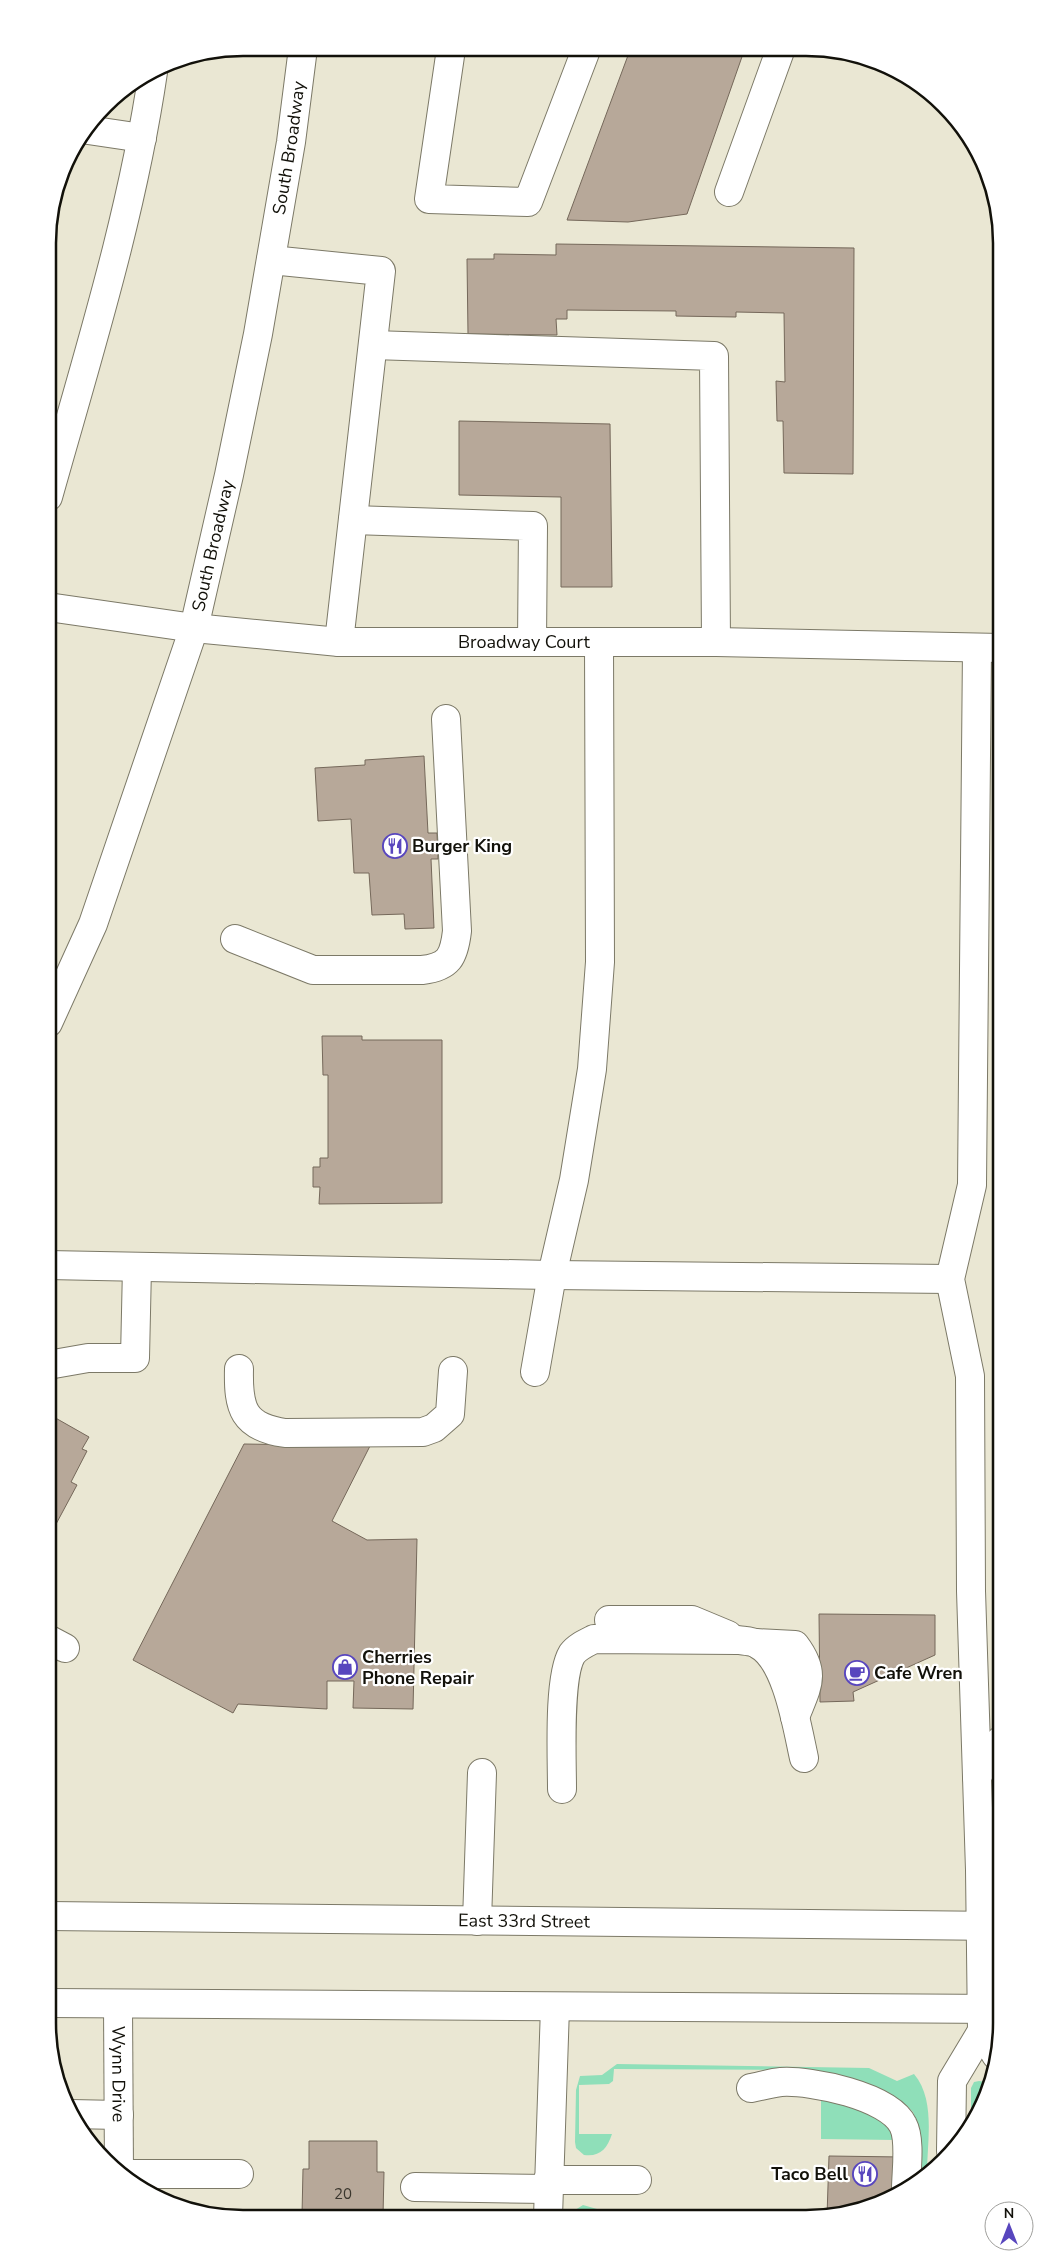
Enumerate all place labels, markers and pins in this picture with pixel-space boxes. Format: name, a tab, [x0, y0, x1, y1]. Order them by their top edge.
restaurant icon: Burger King	[382, 833, 408, 859]
place label: Burger King	[412, 834, 512, 858]
place label: Cherries Phone Repair	[362, 1645, 474, 1690]
shop icon: Cherries Phone Repair	[332, 1654, 358, 1680]
cafe icon: Cafe Wren	[844, 1660, 870, 1686]
place label: Cafe Wren	[874, 1661, 963, 1685]
restaurant icon: Taco Bell	[852, 2161, 878, 2187]
place label: Taco Bell	[771, 2162, 848, 2186]

